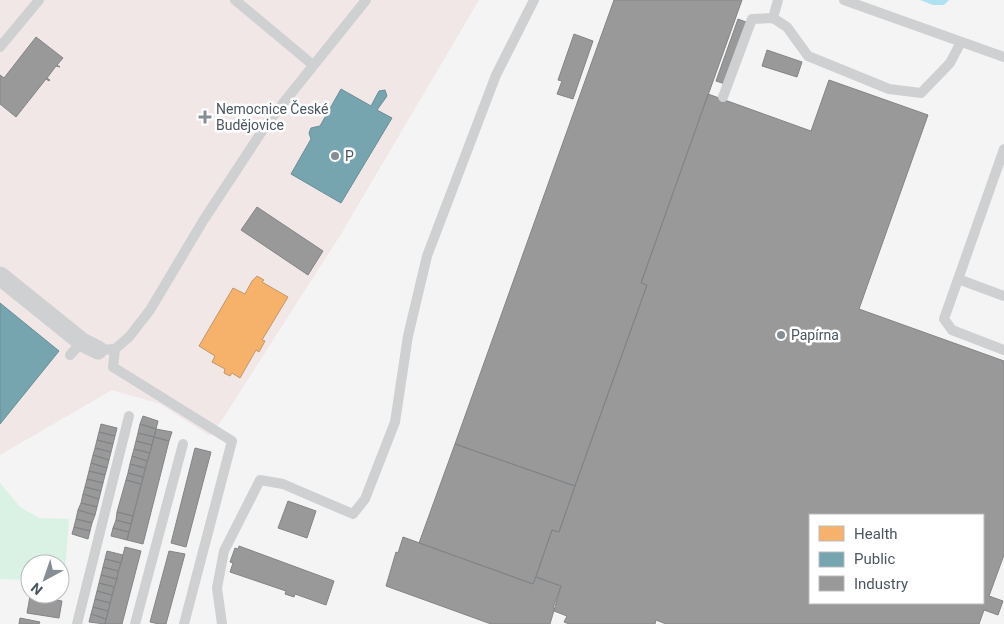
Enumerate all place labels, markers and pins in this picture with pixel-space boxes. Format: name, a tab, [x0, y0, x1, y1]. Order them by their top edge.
place label: Nemocnice České Budějovice	[216, 100, 329, 133]
marker: Nemocnice České Budějovice	[198, 110, 212, 124]
place label: P	[345, 148, 354, 164]
marker: P	[329, 150, 341, 162]
place label: Papírna	[791, 327, 839, 343]
marker: Papírna	[775, 329, 787, 341]

